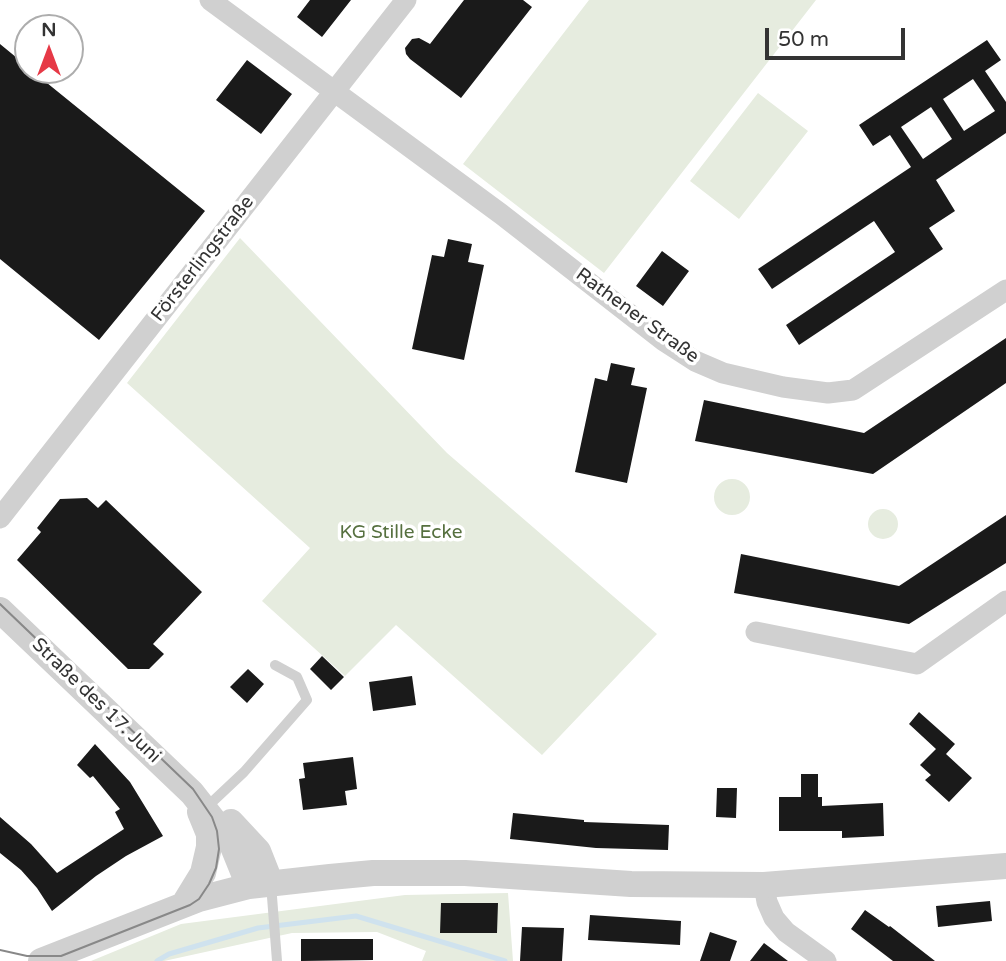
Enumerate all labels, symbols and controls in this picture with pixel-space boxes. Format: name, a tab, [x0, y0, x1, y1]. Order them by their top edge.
north arrow	[14, 14, 84, 84]
scale bar	[768, 14, 908, 58]
text: N	[41, 19, 57, 41]
text: 50 m	[778, 27, 829, 52]
street label: Försterlingstraße	[147, 192, 259, 326]
street label: Rathener Straße	[571, 264, 703, 368]
park label: KG Stille Ecke	[340, 522, 462, 544]
street label: Straße des 17. Juni	[27, 634, 165, 768]

